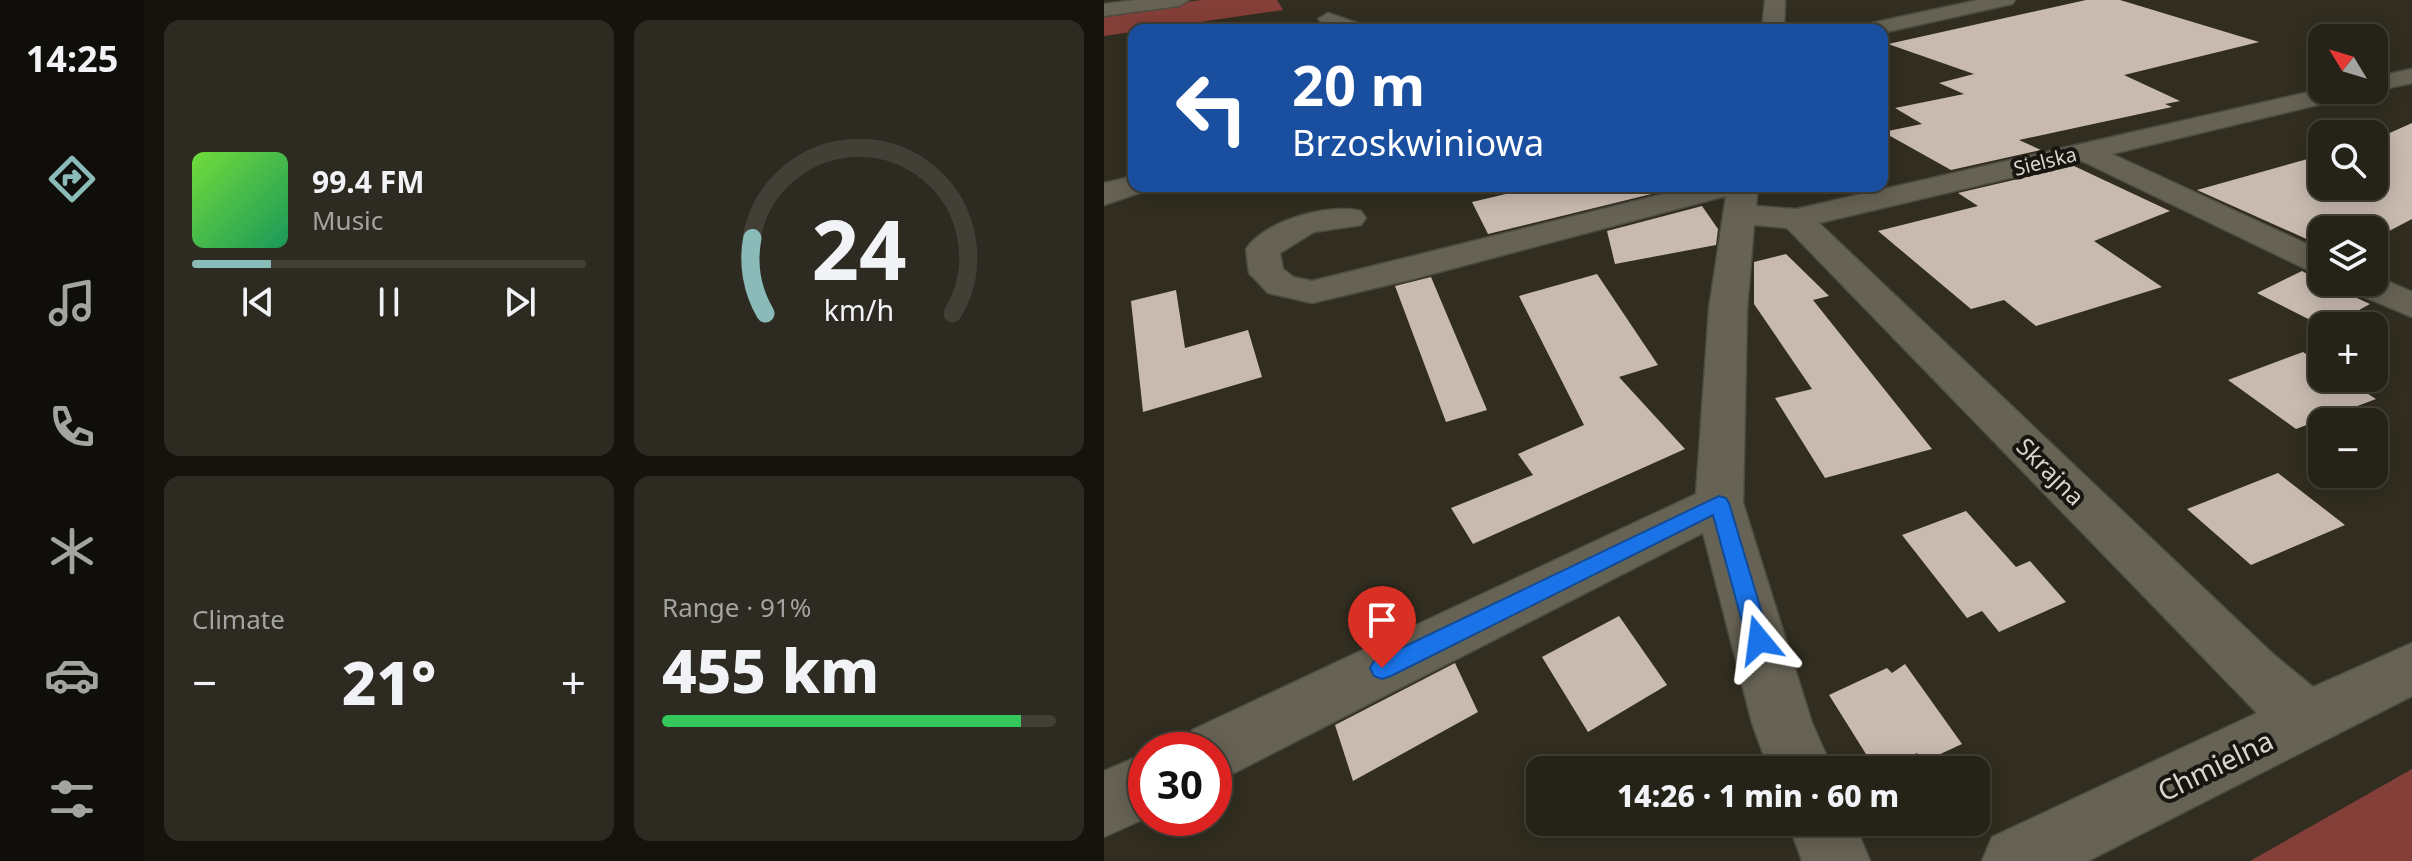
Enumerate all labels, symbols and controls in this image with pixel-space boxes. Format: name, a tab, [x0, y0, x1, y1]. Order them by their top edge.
north arrow	[2308, 24, 2388, 104]
map controls	[2308, 24, 2388, 488]
text: 14:25	[26, 34, 118, 83]
text: 20 m	[1292, 46, 1425, 122]
icon: left	[1160, 56, 1264, 160]
text: Brzoskwiniowa	[1292, 118, 1544, 167]
button: search	[2308, 120, 2388, 200]
street label: Sielska	[2011, 140, 2079, 182]
icon: directions	[44, 151, 100, 207]
text: 99.4 FM	[312, 161, 424, 202]
text: 24	[811, 190, 907, 303]
text: Music	[312, 202, 383, 238]
button: layers	[2308, 216, 2388, 296]
icon: music	[44, 275, 100, 331]
icon: previous	[236, 280, 280, 324]
icon: pause	[367, 280, 411, 324]
icon: next	[498, 280, 542, 324]
text: km/h	[824, 290, 894, 329]
button: +	[2308, 312, 2388, 392]
icon: phone	[44, 399, 100, 455]
button: −	[2308, 408, 2388, 488]
street label: Skrajna	[2010, 430, 2092, 512]
icon: climate	[44, 523, 100, 579]
pin	[1348, 586, 1416, 668]
text: Range · 91%	[662, 589, 811, 625]
icon: arrive	[1360, 598, 1404, 642]
position arrow	[1717, 598, 1801, 682]
text: Climate	[192, 601, 285, 637]
text: 455 km	[662, 629, 879, 711]
text: 21°	[342, 641, 436, 723]
icon: car	[44, 647, 100, 703]
text: −	[192, 652, 217, 712]
text: +	[561, 652, 586, 712]
street label: Chmielna	[2151, 721, 2279, 809]
speed limit sign: 30	[1128, 732, 1232, 836]
icon: filters	[44, 771, 100, 827]
text: 14:26 · 1 min · 60 m	[1617, 775, 1899, 816]

